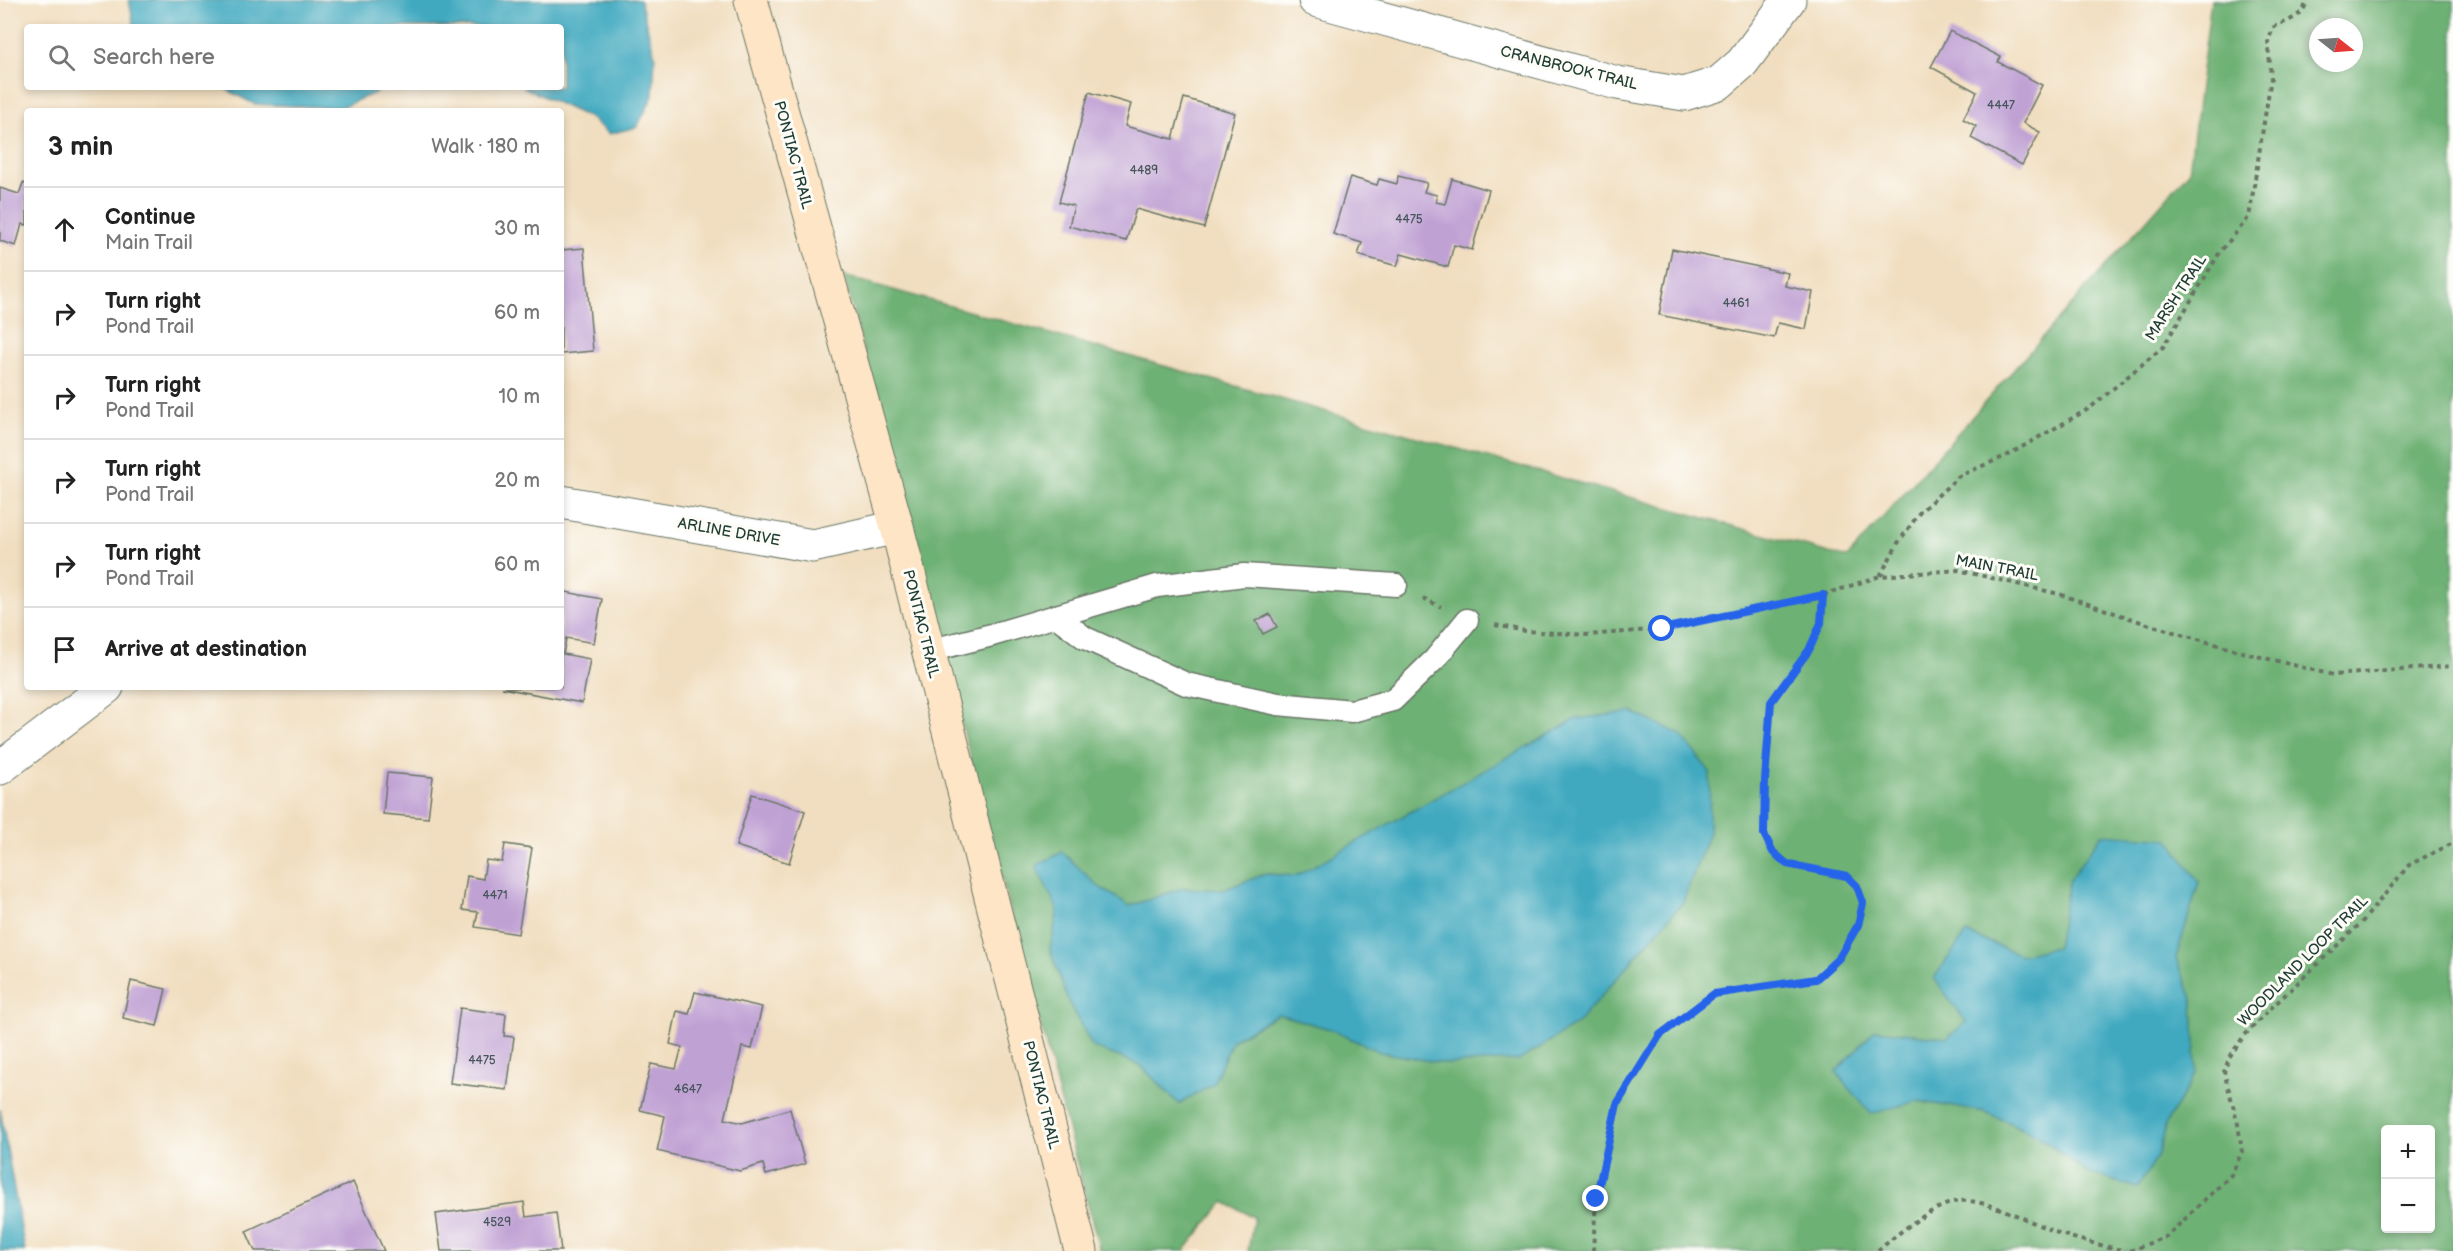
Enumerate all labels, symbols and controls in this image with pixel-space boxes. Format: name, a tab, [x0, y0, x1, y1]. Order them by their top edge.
north arrow	[2309, 18, 2363, 72]
search box	[24, 24, 564, 90]
icon: search	[45, 41, 78, 74]
street label: CRANBROOK TRAIL	[1498, 42, 1640, 94]
text: Search here	[93, 44, 215, 71]
house number: 4447	[1987, 98, 2015, 113]
street label: PONTIAC TRAIL	[769, 99, 817, 211]
text: 3 min	[48, 132, 113, 163]
text: Walk · 180 m	[431, 135, 540, 159]
house number: 4489	[1130, 163, 1158, 178]
text: Continue	[105, 204, 195, 231]
house number: 4475	[1395, 212, 1423, 227]
icon: ahead	[48, 213, 81, 246]
text: 30 m	[494, 217, 540, 241]
text: Main Trail	[105, 231, 193, 255]
street label: MARSH TRAIL	[2141, 251, 2211, 344]
text: Turn right	[105, 288, 201, 315]
house number: 4461	[1723, 296, 1749, 311]
icon: right	[48, 297, 81, 330]
text: 60 m	[494, 301, 540, 325]
text: Pond Trail	[105, 315, 194, 339]
text: Turn right	[105, 372, 201, 399]
icon: right	[48, 381, 81, 414]
text: 10 m	[499, 385, 540, 409]
text: Pond Trail	[105, 399, 194, 423]
text: Turn right	[105, 456, 201, 483]
icon: right	[48, 465, 81, 498]
text: 20 m	[495, 469, 540, 493]
text: Pond Trail	[105, 483, 194, 507]
street label: ARLINE DRIVE	[676, 514, 782, 550]
text: Turn right	[105, 540, 201, 567]
icon: right	[48, 549, 81, 582]
street label: MAIN TRAIL	[1954, 551, 2040, 585]
text: 60 m	[494, 553, 540, 577]
text: Pond Trail	[105, 567, 194, 591]
street label: PONTIAC TRAIL	[898, 568, 944, 680]
route start	[1648, 615, 1674, 641]
icon: arrive	[48, 633, 81, 666]
text: Arrive at destination	[105, 636, 307, 663]
house number: 4471	[482, 888, 508, 903]
street label: WOODLAND LOOP TRAIL	[2234, 892, 2372, 1030]
street label: PONTIAC TRAIL	[1018, 1039, 1064, 1151]
house number: 4475	[468, 1053, 496, 1068]
house number: 4647	[674, 1082, 702, 1097]
map controls	[2381, 1125, 2435, 1233]
button: +	[2381, 1125, 2435, 1179]
button: −	[2381, 1179, 2435, 1233]
route end	[1582, 1185, 1608, 1211]
house number: 4529	[483, 1215, 511, 1230]

